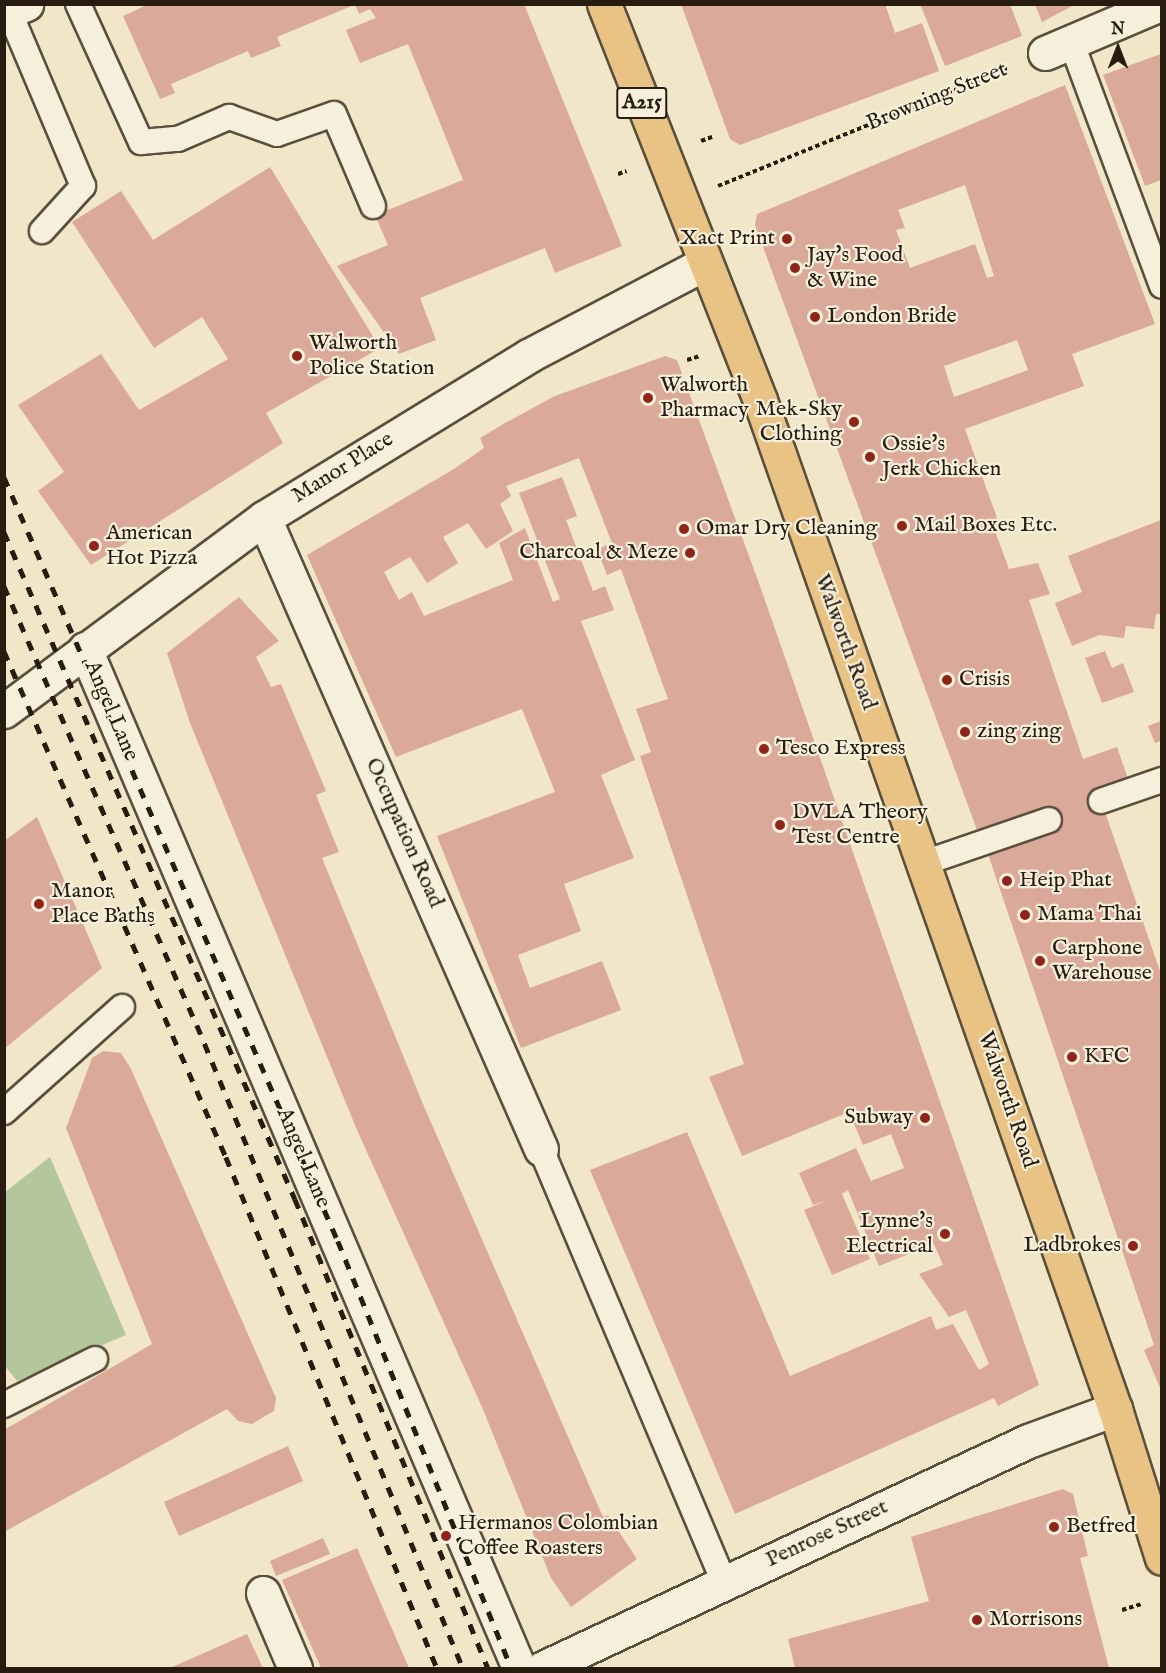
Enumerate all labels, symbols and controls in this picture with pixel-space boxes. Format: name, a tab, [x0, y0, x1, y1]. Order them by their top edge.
north arrow	[1088, 18, 1148, 78]
text: N	[1111, 20, 1125, 40]
street label: Browning Street	[863, 57, 1011, 137]
road number: A215	[615, 85, 669, 121]
place label: Xact Print	[680, 226, 775, 252]
marker: Xact Print	[780, 232, 794, 246]
place label: Jay's Food & Wine	[807, 242, 903, 294]
marker: Jay's Food & Wine	[788, 261, 802, 275]
place label: London Bride	[827, 304, 957, 330]
marker: London Bride	[808, 310, 822, 324]
place label: Walworth Police Station	[309, 330, 434, 382]
marker: Walworth Police Station	[290, 349, 304, 363]
place label: Walworth Pharmacy	[660, 372, 749, 424]
marker: Walworth Pharmacy	[641, 391, 655, 405]
place label: Mek-Sky Clothing	[756, 396, 842, 448]
marker: Mek-Sky Clothing	[847, 415, 861, 429]
street label: Manor Place	[288, 426, 398, 510]
place label: Ossie's Jerk Chicken	[882, 431, 1001, 482]
marker: Ossie's Jerk Chicken	[863, 450, 877, 464]
place label: Mail Boxes Etc.	[914, 513, 1057, 539]
place label: Omar Dry Cleaning	[696, 516, 877, 542]
marker: Mail Boxes Etc.	[895, 519, 909, 533]
place label: American Hot Pizza	[106, 520, 197, 572]
marker: Omar Dry Cleaning	[677, 522, 691, 536]
marker: American Hot Pizza	[87, 539, 101, 553]
place label: Charcoal & Meze	[519, 540, 678, 566]
marker: Charcoal & Meze	[683, 546, 697, 560]
street label: Walworth Road	[808, 570, 882, 714]
street label: Angel Lane	[78, 657, 144, 765]
place label: Crisis	[959, 667, 1010, 693]
marker: Crisis	[940, 673, 954, 687]
place label: zing zing	[977, 719, 1061, 745]
marker: zing zing	[958, 725, 972, 739]
place label: Tesco Express	[776, 736, 905, 762]
marker: Tesco Express	[757, 742, 771, 756]
street label: Occupation Road	[359, 754, 449, 912]
place label: DVLA Theory Test Centre	[792, 799, 928, 850]
marker: DVLA Theory Test Centre	[773, 818, 787, 832]
place label: Heip Phat	[1019, 868, 1112, 894]
marker: Heip Phat	[1000, 874, 1014, 888]
place label: Manor Place Baths	[51, 878, 155, 930]
marker: Manor Place Baths	[32, 897, 46, 911]
place label: Mama Thai	[1037, 902, 1142, 928]
marker: Mama Thai	[1018, 908, 1032, 922]
place label: Carphone Warehouse	[1052, 935, 1152, 986]
marker: Carphone Warehouse	[1033, 954, 1047, 968]
street label: Walworth Road	[971, 1028, 1043, 1172]
place label: KFC	[1084, 1044, 1130, 1070]
marker: KFC	[1065, 1050, 1079, 1064]
street label: Angel Lane	[270, 1104, 336, 1212]
place label: Subway	[844, 1105, 913, 1131]
marker: Subway	[918, 1111, 932, 1125]
place label: Lynne's Electrical	[846, 1208, 933, 1260]
marker: Lynne's Electrical	[938, 1227, 952, 1241]
place label: Ladbrokes	[1023, 1233, 1121, 1259]
marker: Ladbrokes	[1126, 1239, 1140, 1253]
street label: Penrose Street	[762, 1494, 892, 1574]
place label: Hermanos Colombian Coffee Roasters	[458, 1510, 658, 1562]
place label: Betfred	[1066, 1514, 1136, 1540]
marker: Betfred	[1047, 1520, 1061, 1534]
marker: Hermanos Colombian Coffee Roasters	[439, 1529, 453, 1543]
place label: Morrisons	[989, 1607, 1082, 1633]
marker: Morrisons	[970, 1613, 984, 1627]

